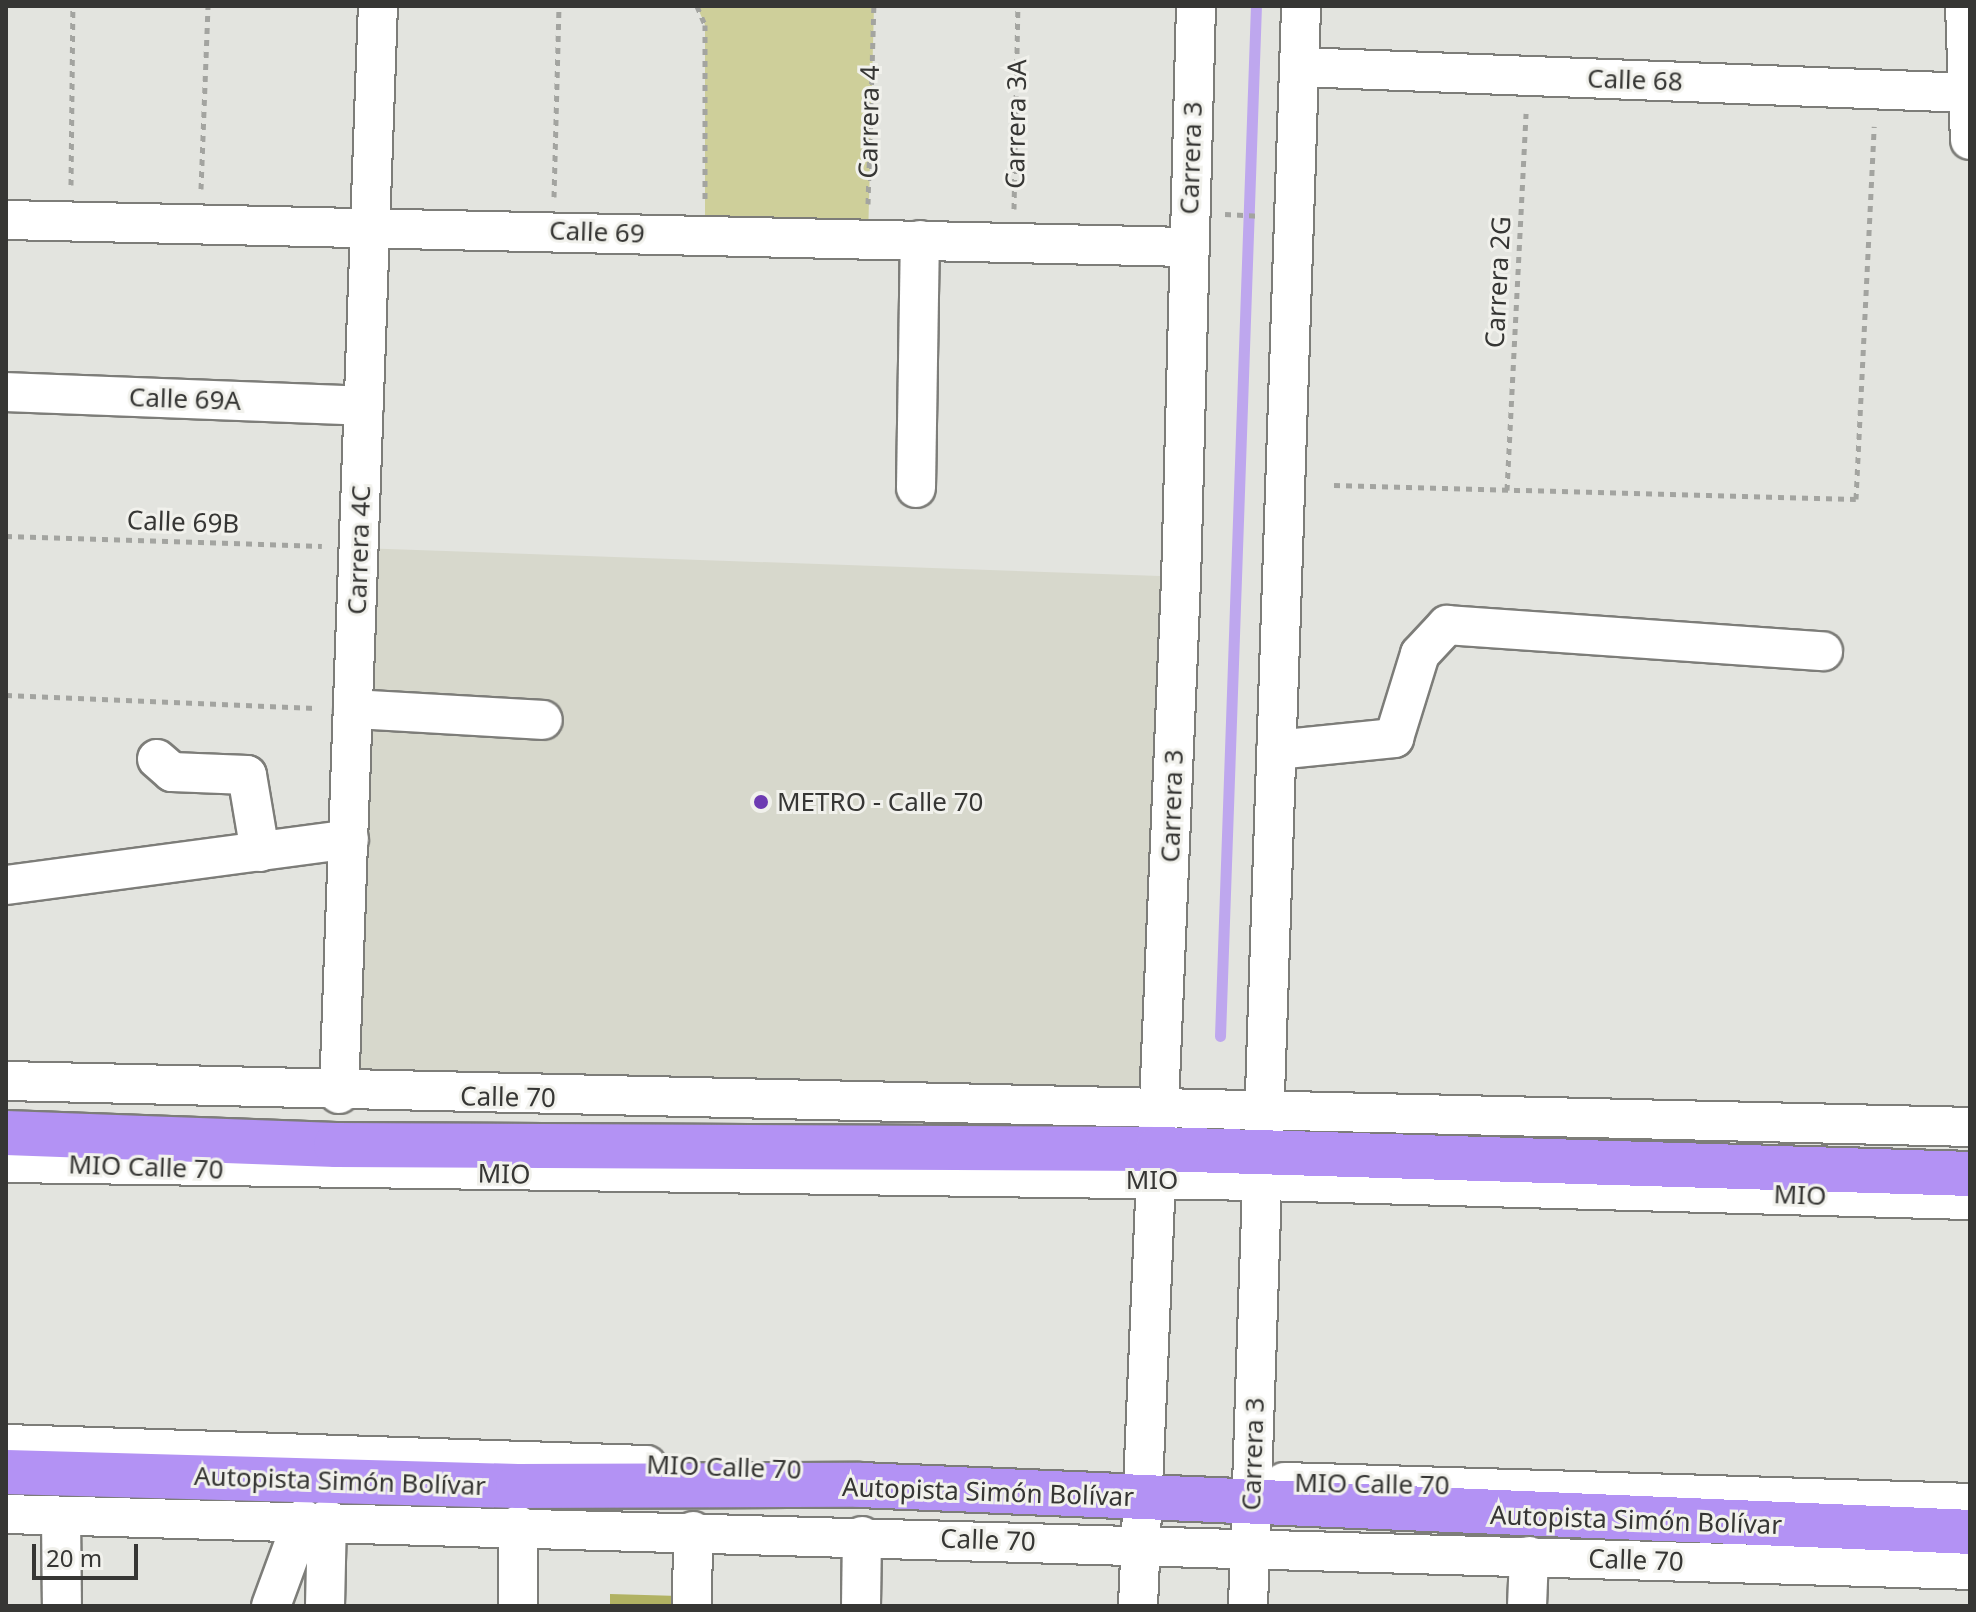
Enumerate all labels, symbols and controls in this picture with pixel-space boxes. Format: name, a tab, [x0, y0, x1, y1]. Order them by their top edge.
street label: Carrera 3A	[999, 59, 1033, 189]
street label: Calle 68	[1587, 63, 1683, 97]
street label: Carrera 4	[852, 65, 886, 179]
street label: Carrera 3	[1173, 101, 1209, 215]
street label: Calle 69	[549, 215, 645, 249]
street label: Carrera 2G	[1479, 215, 1517, 349]
street label: Calle 69A	[128, 381, 242, 417]
street label: Carrera 4C	[341, 485, 377, 615]
street label: Calle 69B	[126, 504, 240, 540]
street label: Carrera 3	[1154, 749, 1190, 863]
place label: METRO - Calle 70	[777, 786, 983, 818]
marker: METRO - Calle 70	[752, 793, 770, 811]
street label: Calle 70	[460, 1081, 556, 1113]
street label: MIO Calle 70	[68, 1149, 224, 1185]
street label: MIO	[477, 1158, 531, 1190]
street label: MIO	[1126, 1164, 1178, 1196]
street label: MIO	[1773, 1178, 1827, 1212]
street label: Carrera 3	[1235, 1397, 1271, 1511]
street label: MIO Calle 70	[646, 1449, 802, 1485]
street label: Autopista Simón Bolívar	[193, 1460, 487, 1502]
street label: MIO Calle 70	[1294, 1467, 1450, 1501]
street label: Autopista Simón Bolívar	[841, 1471, 1135, 1513]
street label: Autopista Simón Bolívar	[1489, 1499, 1783, 1541]
street label: Calle 70	[940, 1523, 1036, 1557]
scale bar	[36, 1528, 142, 1578]
text: 20 m	[46, 1541, 102, 1574]
street label: Calle 70	[1588, 1543, 1684, 1577]

